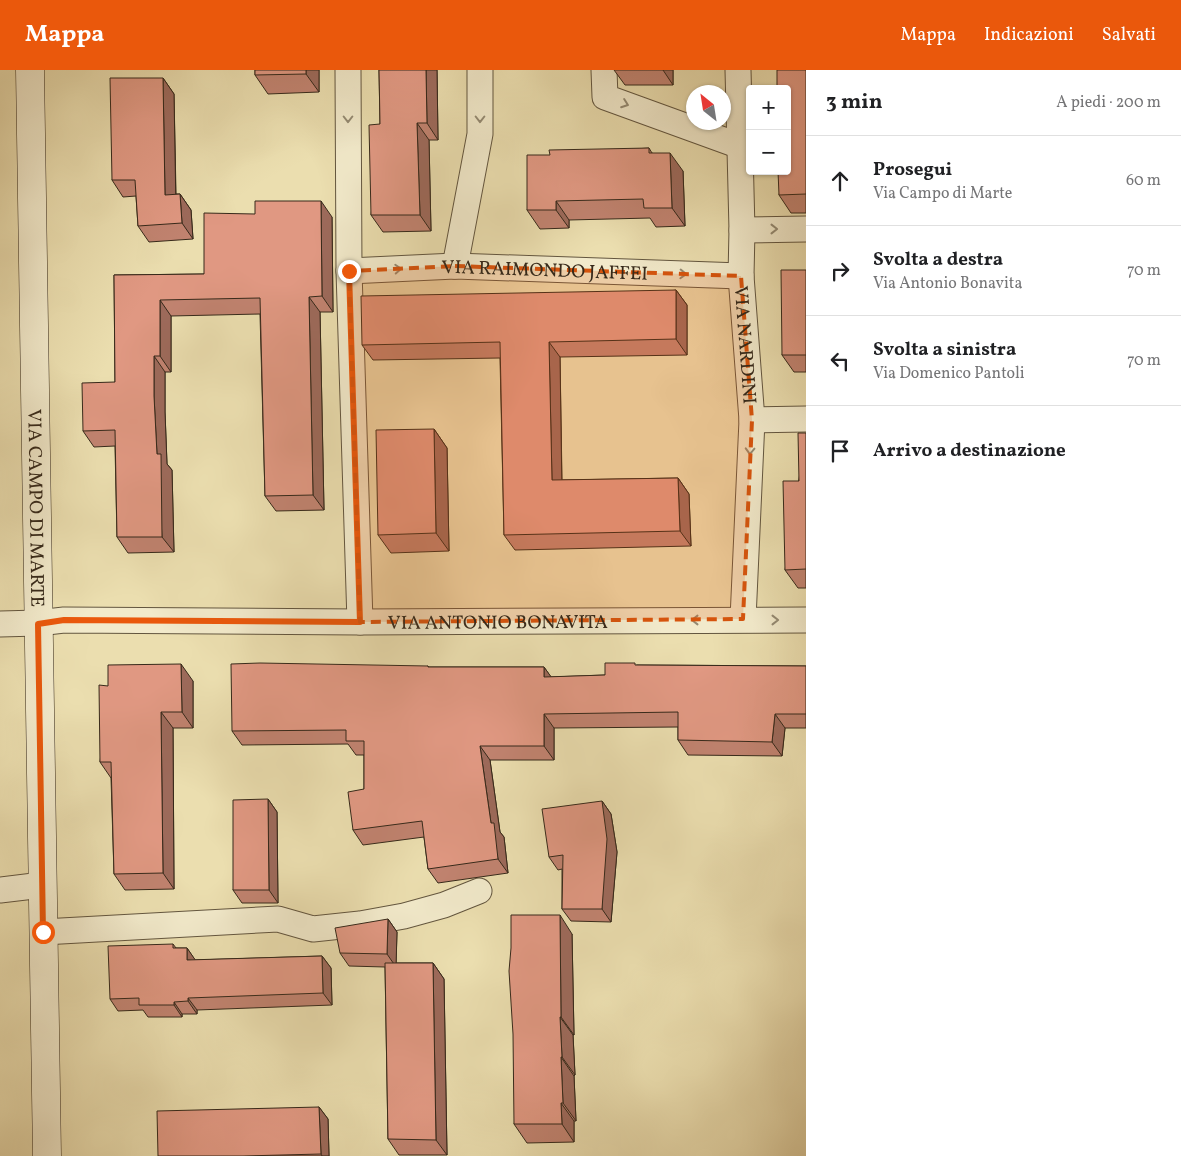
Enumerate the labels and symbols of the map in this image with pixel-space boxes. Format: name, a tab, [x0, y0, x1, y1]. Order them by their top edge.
north arrow	[686, 85, 731, 130]
one-way arrow	[620, 99, 629, 109]
one-way arrow	[343, 115, 353, 123]
one-way arrow	[475, 115, 485, 123]
one-way arrow	[770, 224, 778, 235]
street label: VIA RAIMONDO JAFFEI	[441, 255, 648, 288]
route end	[338, 260, 361, 283]
one-way arrow	[394, 264, 402, 274]
one-way arrow	[679, 269, 687, 279]
street label: VIA NARDINI	[727, 285, 762, 405]
street label: VIA CAMPO DI MARTE	[20, 409, 49, 607]
one-way arrow	[745, 447, 756, 455]
street label: VIA ANTONIO BONAVITA	[388, 610, 608, 637]
one-way arrow	[690, 615, 698, 625]
one-way arrow	[771, 615, 779, 625]
route start	[32, 921, 55, 944]

